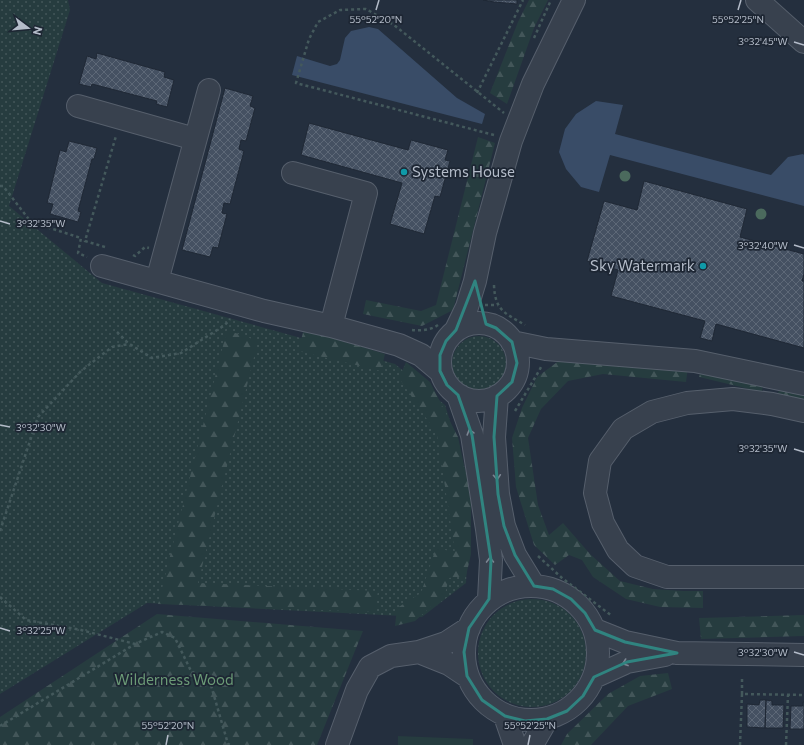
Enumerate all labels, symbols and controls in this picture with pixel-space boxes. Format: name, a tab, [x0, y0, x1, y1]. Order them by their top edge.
north arrow	[8, 8, 48, 48]
text: 55°52'20"N	[350, 13, 402, 25]
text: 55°52'25"N	[712, 13, 764, 25]
text: N	[31, 25, 45, 37]
text: 3°32'45"W	[738, 35, 788, 47]
place label: Systems House	[412, 162, 515, 180]
marker: Systems House	[399, 167, 409, 177]
text: 3°32'35"W	[17, 217, 66, 229]
text: 3°32'40"W	[738, 239, 788, 251]
place label: Sky Watermark	[590, 256, 695, 274]
marker: Sky Watermark	[698, 261, 708, 271]
text: 3°32'30"W	[16, 421, 66, 433]
one-way arrow	[466, 429, 475, 436]
text: 3°32'35"W	[739, 442, 788, 454]
one-way arrow	[492, 474, 501, 480]
one-way arrow	[486, 557, 494, 563]
text: 3°32'25"W	[17, 624, 65, 636]
text: 3°32'30"W	[738, 646, 788, 658]
one-way arrow	[621, 659, 628, 667]
park label: Wilderness Wood	[114, 670, 234, 688]
text: 55°52'20"N	[142, 719, 194, 731]
text: 55°52'25"N	[504, 719, 556, 731]

